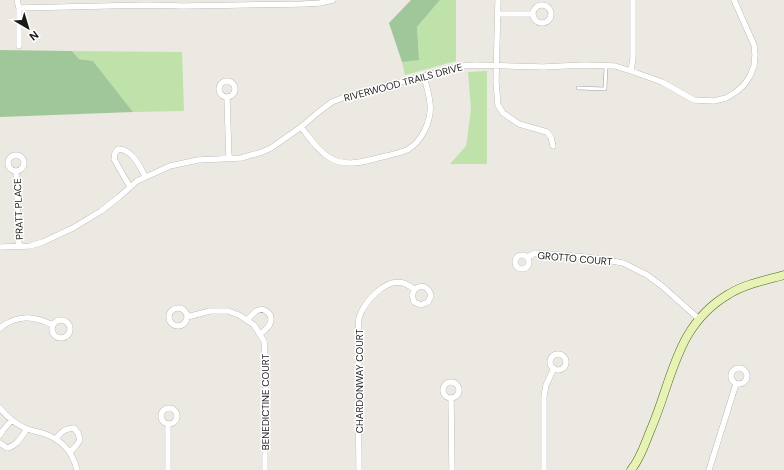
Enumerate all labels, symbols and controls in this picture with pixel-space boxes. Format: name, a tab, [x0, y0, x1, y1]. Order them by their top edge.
north arrow	[8, 8, 48, 48]
text: N	[27, 28, 42, 44]
street label: RIVERWOOD TRAILS DRIVE	[342, 60, 464, 105]
street label: PRATT PLACE	[11, 178, 26, 240]
street label: GROTTO COURT	[537, 249, 613, 268]
street label: CHARDONWAY COURT	[353, 328, 366, 433]
street label: BENEDICTINE COURT	[259, 353, 272, 450]

